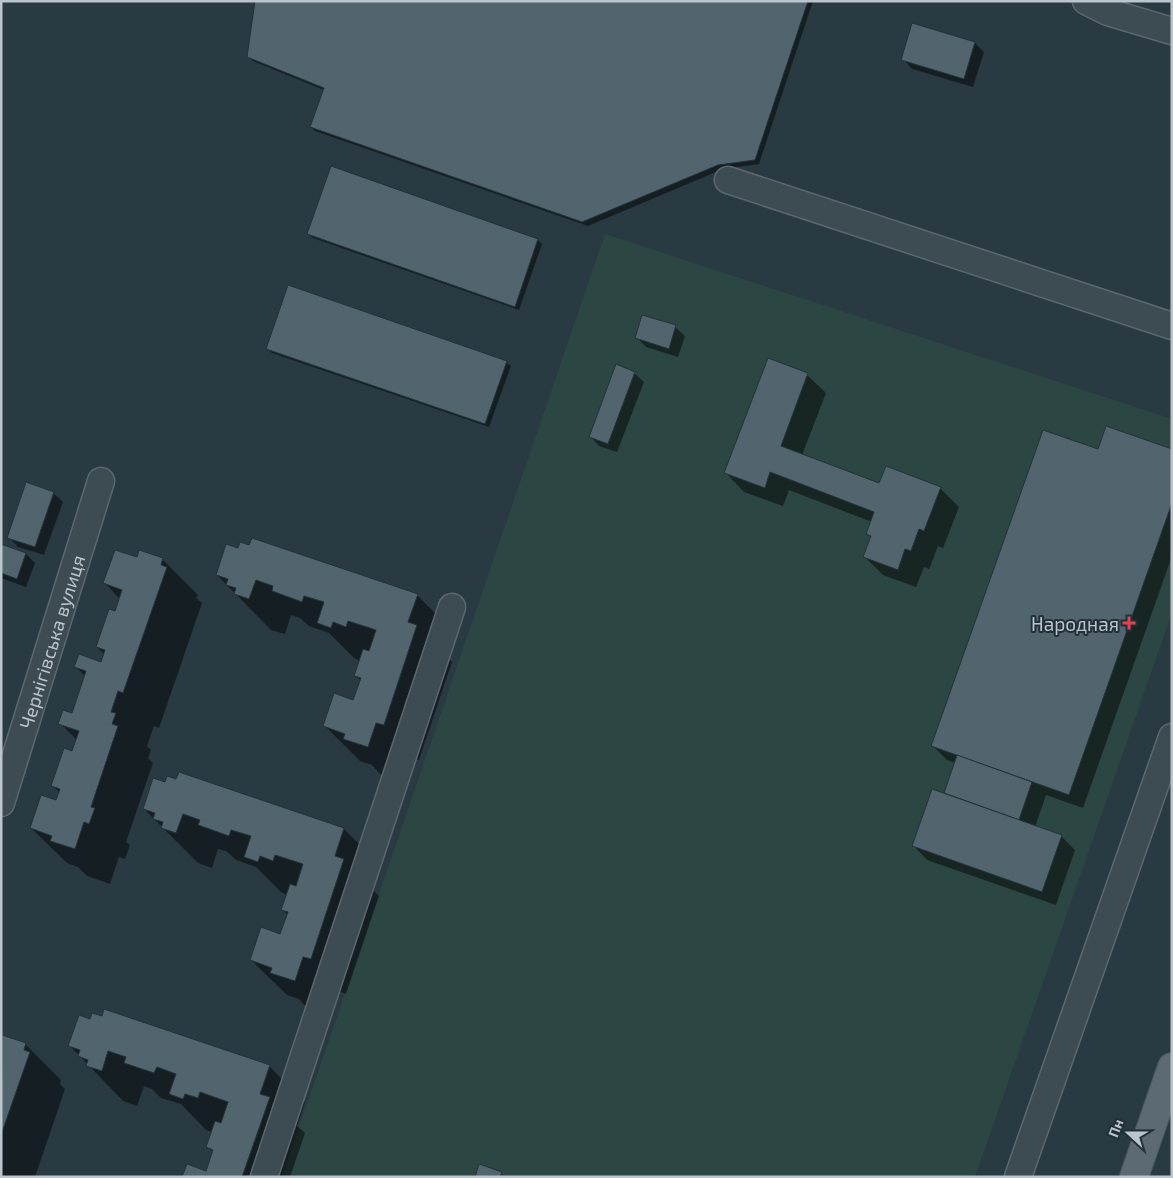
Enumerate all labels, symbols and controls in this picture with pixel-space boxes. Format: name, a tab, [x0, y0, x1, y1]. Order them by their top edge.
street label: Чернігівська вулиця	[13, 552, 89, 731]
place label: Народная	[1031, 612, 1119, 635]
marker: Народная	[1123, 617, 1135, 629]
north arrow	[1103, 1108, 1153, 1158]
text: Пн	[1104, 1117, 1127, 1140]

